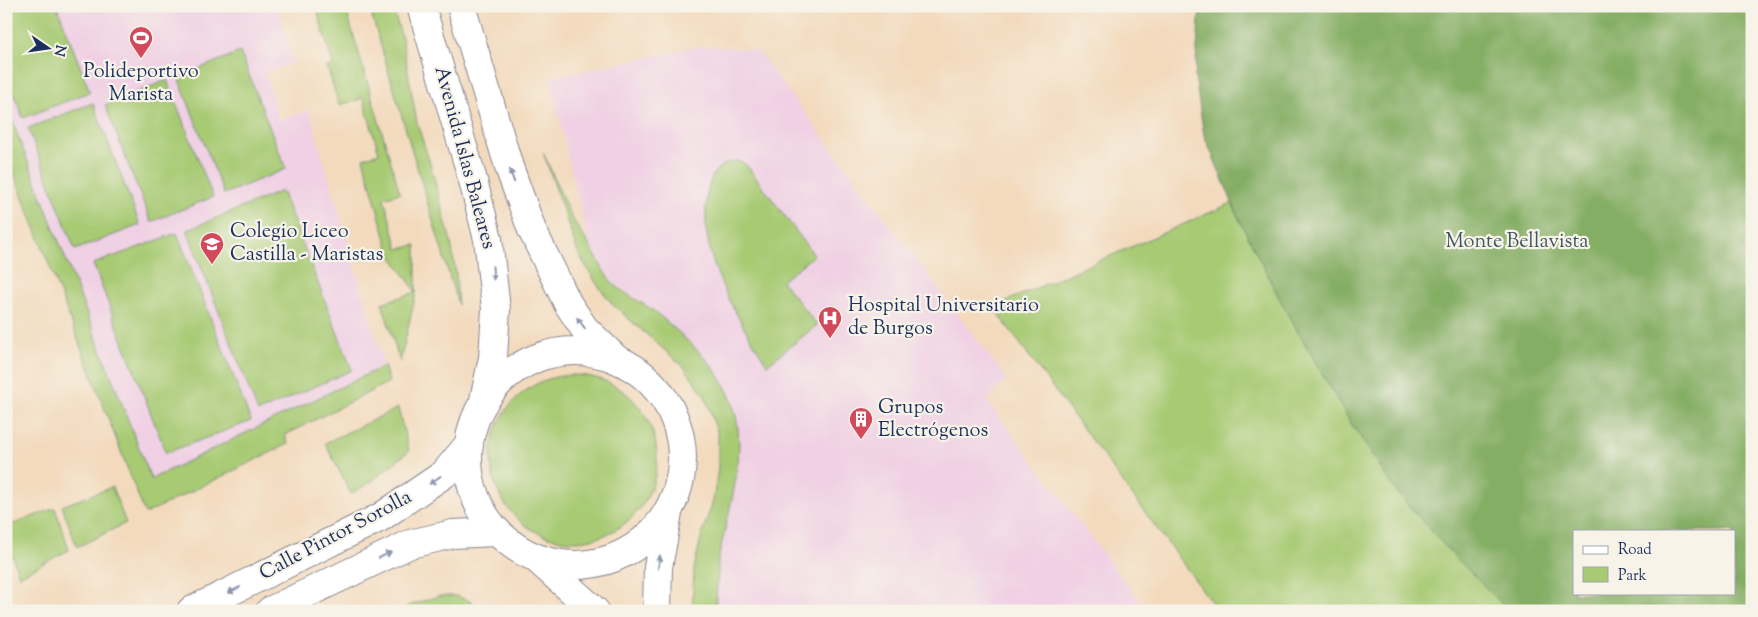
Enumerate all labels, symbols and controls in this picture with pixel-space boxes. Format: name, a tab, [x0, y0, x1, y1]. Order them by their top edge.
north arrow	[22, 22, 72, 72]
sports icon: Polideportivo Marista	[128, 25, 154, 59]
text: N	[48, 43, 70, 58]
place label: Polideportivo Marista	[83, 58, 199, 110]
street label: Avenida Islas Baleares	[426, 63, 502, 253]
one-way arrow	[508, 169, 516, 184]
place label: Colegio Liceo Castilla - Maristas	[230, 218, 384, 270]
park label: Monte Bellavista	[1445, 228, 1589, 257]
school or university icon: Colegio Liceo Castilla - Maristas	[199, 231, 225, 265]
one-way arrow	[489, 265, 497, 281]
place label: Hospital Universitario de Burgos	[848, 292, 1039, 344]
hospital icon: Hospital Universitario de Burgos	[817, 305, 843, 339]
one-way arrow	[576, 316, 586, 330]
place label: Grupos Electrógenos	[878, 394, 989, 446]
building icon: Grupos Electrógenos	[848, 406, 874, 440]
one-way arrow	[429, 474, 442, 484]
street label: Calle Pintor Sorolla	[255, 484, 417, 588]
legend	[1573, 530, 1736, 594]
text: Road	[1618, 540, 1652, 561]
one-way arrow	[378, 551, 392, 559]
one-way arrow	[655, 554, 663, 570]
text: Park	[1618, 566, 1647, 587]
one-way arrow	[227, 586, 242, 594]

